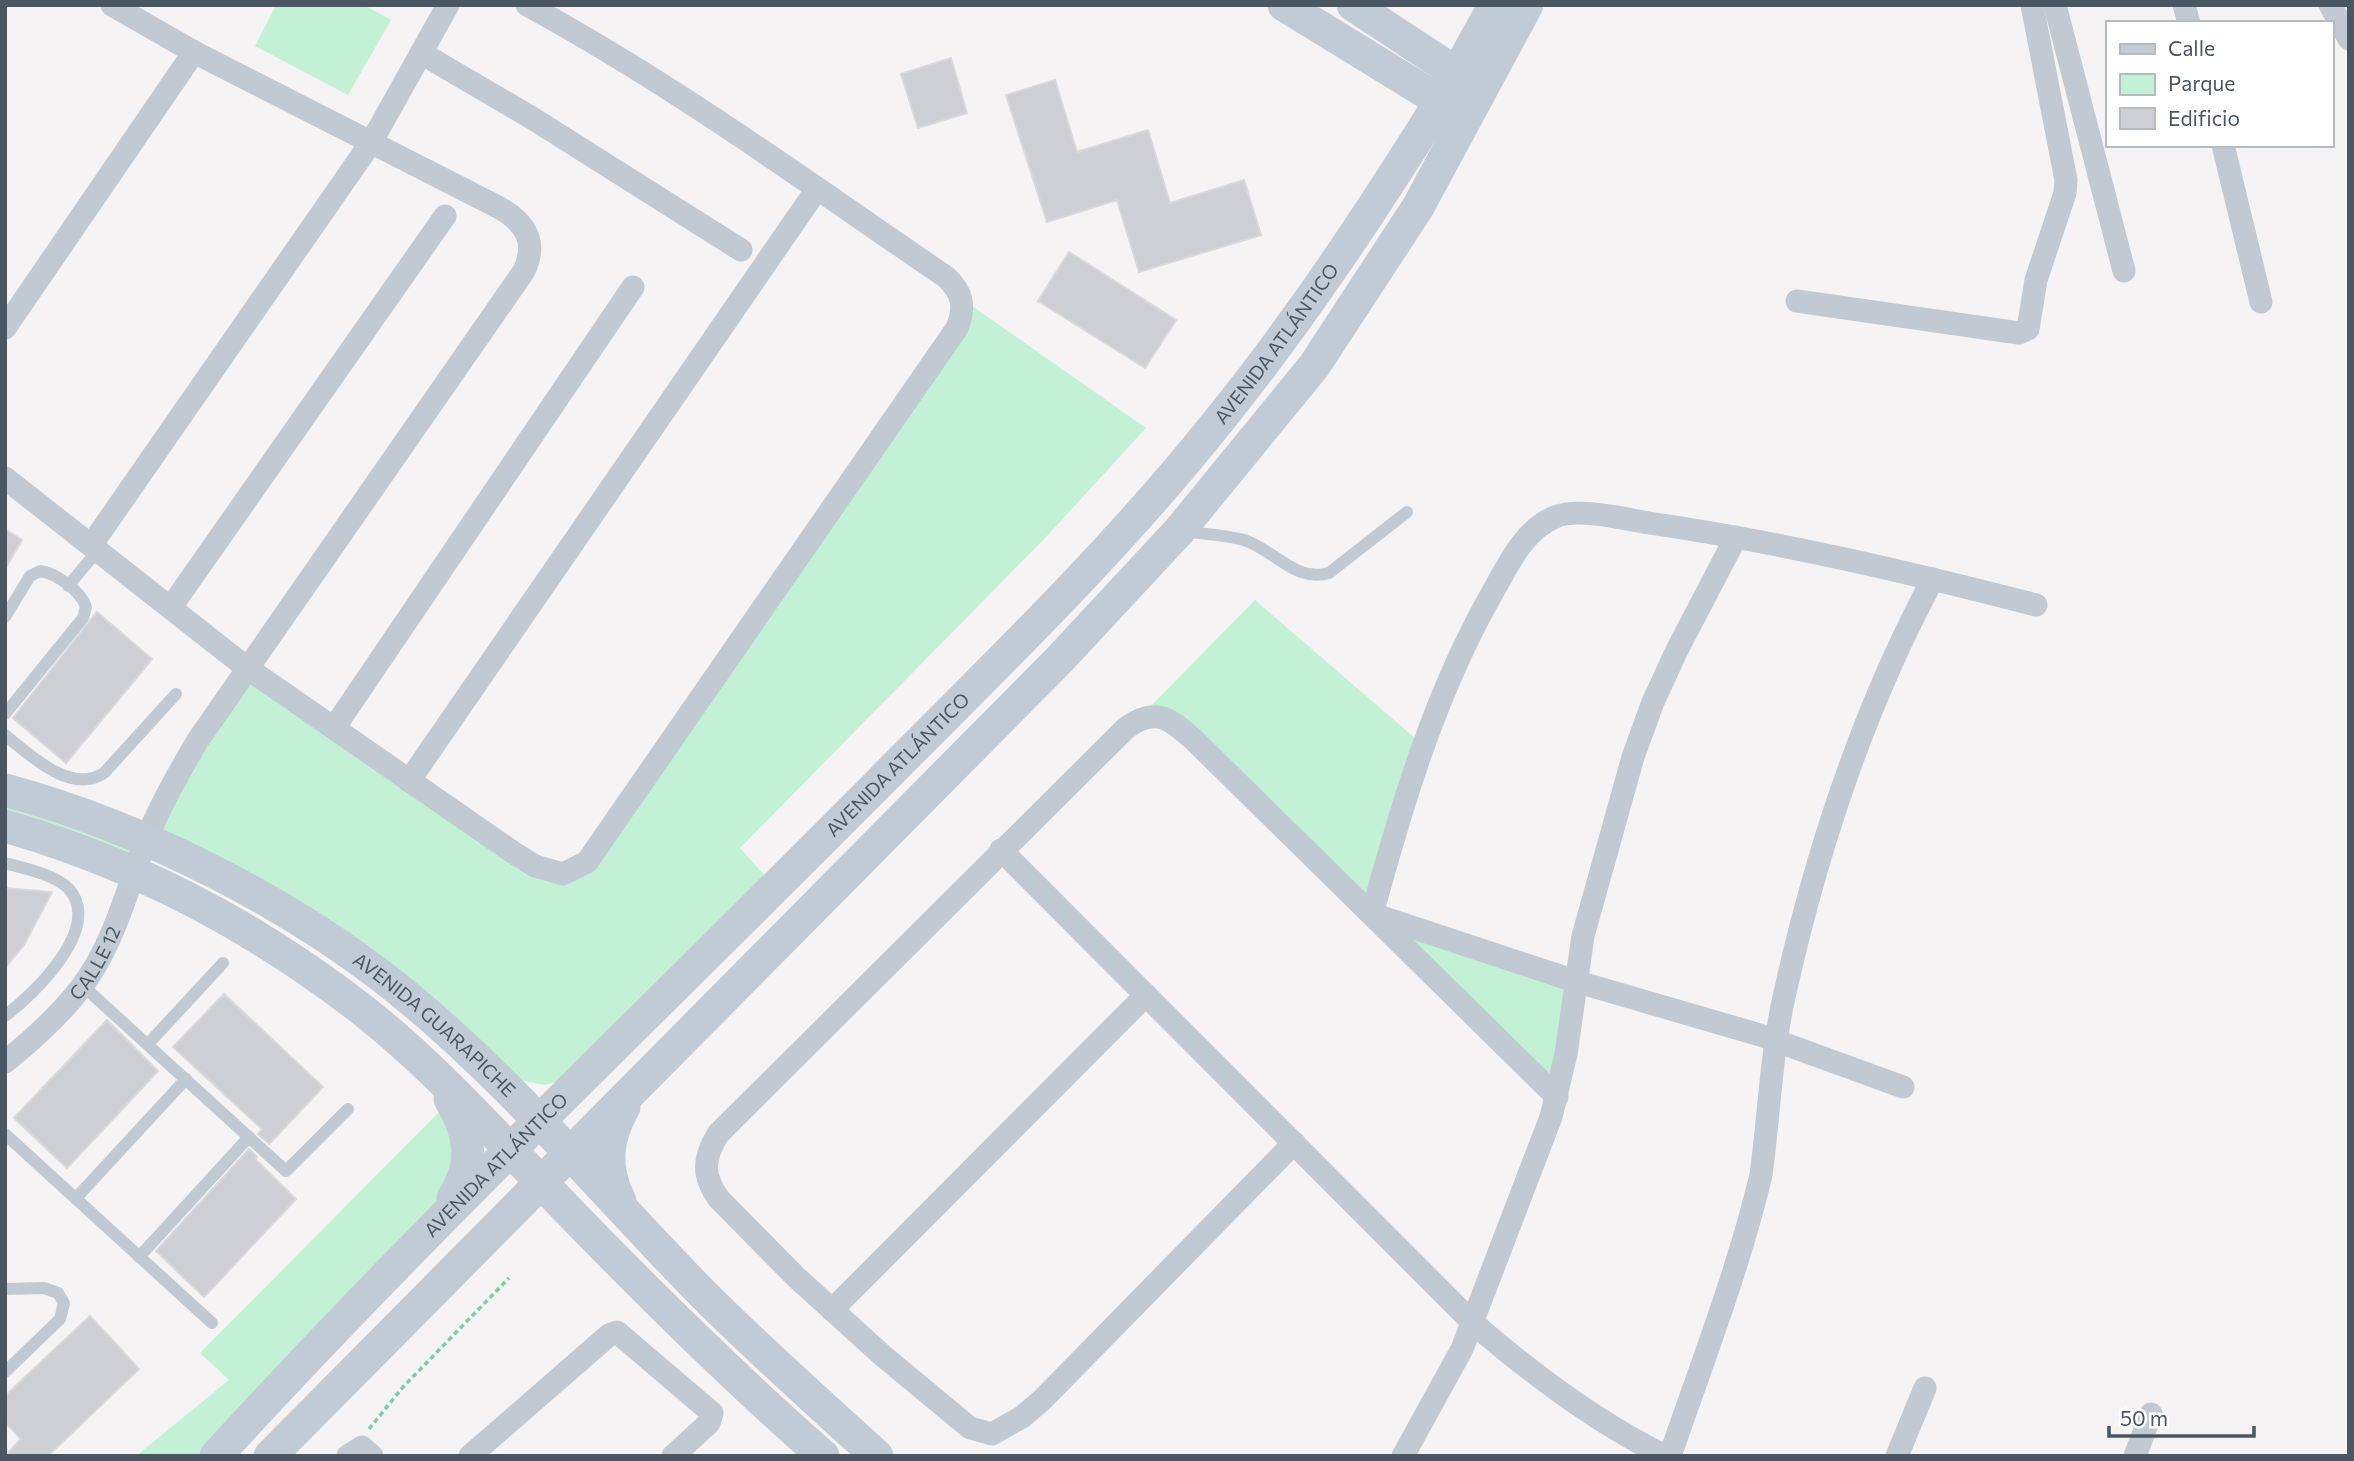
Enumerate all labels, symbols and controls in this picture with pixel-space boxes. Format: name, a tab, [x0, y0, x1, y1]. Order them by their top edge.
legend	[2106, 21, 2333, 147]
text: Calle	[2168, 35, 2215, 60]
text: Parque	[2168, 70, 2235, 95]
text: Edificio	[2168, 105, 2240, 130]
street label: AVENIDA ATLÁNTICO	[1209, 259, 1343, 428]
street label: AVENIDA ATLÁNTICO	[821, 687, 974, 841]
street label: CALLE 12	[64, 923, 124, 1004]
street label: AVENIDA GUARAPICHE	[349, 947, 521, 1101]
street label: AVENIDA ATLÁNTICO	[419, 1087, 572, 1241]
scale bar	[2109, 1394, 2254, 1438]
text: 50 m	[2120, 1405, 2168, 1430]

